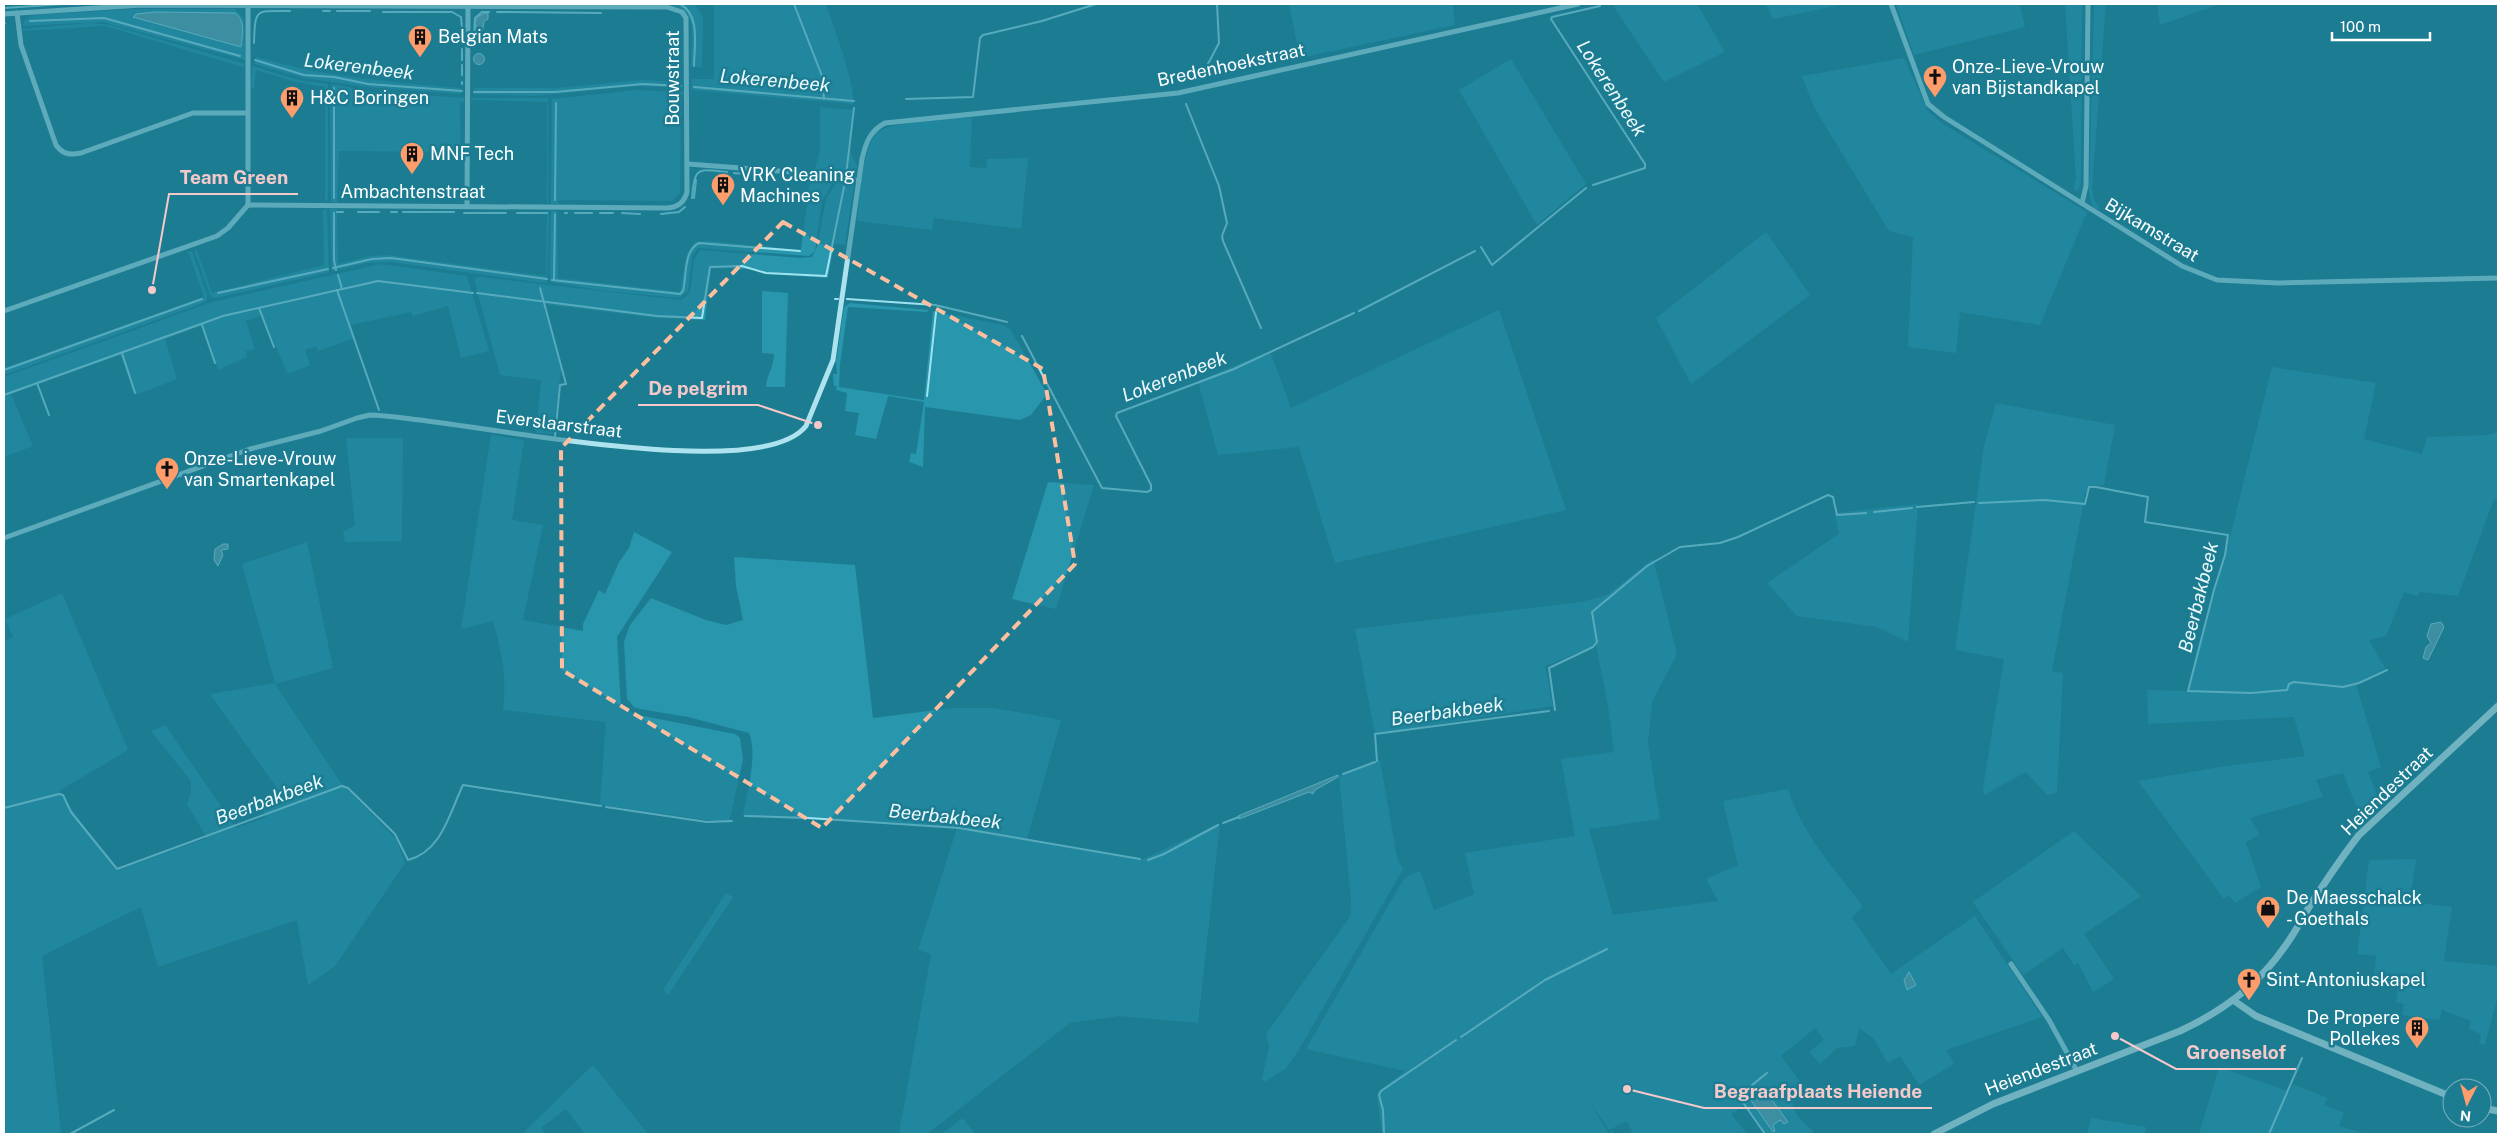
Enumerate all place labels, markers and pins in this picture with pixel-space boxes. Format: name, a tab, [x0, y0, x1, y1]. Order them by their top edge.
building icon: Belgian Mats	[407, 24, 433, 58]
place label: Belgian Mats	[438, 26, 548, 47]
place label: Onze-Lieve-Vrouw van Bijstandkapel	[1952, 56, 2104, 98]
church icon: Onze-Lieve-Vrouw van Bijstandkapel	[1922, 64, 1948, 98]
building icon: H&C Boringen	[279, 85, 305, 119]
place label: H&C Boringen	[310, 87, 429, 108]
building icon: MNF Tech	[399, 141, 425, 175]
place label: MNF Tech	[430, 143, 514, 164]
callout: Team Green	[169, 160, 298, 194]
place label: VRK Cleaning Machines	[740, 164, 855, 206]
building icon: VRK Cleaning Machines	[710, 172, 736, 206]
callout: De pelgrim	[638, 371, 758, 405]
place label: Onze-Lieve-Vrouw van Smartenkapel	[184, 448, 336, 490]
church icon: Onze-Lieve-Vrouw van Smartenkapel	[154, 456, 180, 490]
place label: De Maesschalck - Goethals	[2286, 887, 2422, 929]
shop icon: De Maesschalck - Goethals	[2255, 895, 2281, 929]
church icon: Sint-Antoniuskapel	[2236, 967, 2262, 1001]
place label: Sint-Antoniuskapel	[2266, 969, 2426, 990]
place label: De Propere Pollekes	[2307, 1007, 2400, 1049]
building icon: De Propere Pollekes	[2404, 1015, 2430, 1049]
callout: Groenselof	[2176, 1035, 2296, 1069]
callout: Begraafplaats Heiende	[1704, 1074, 1932, 1108]

